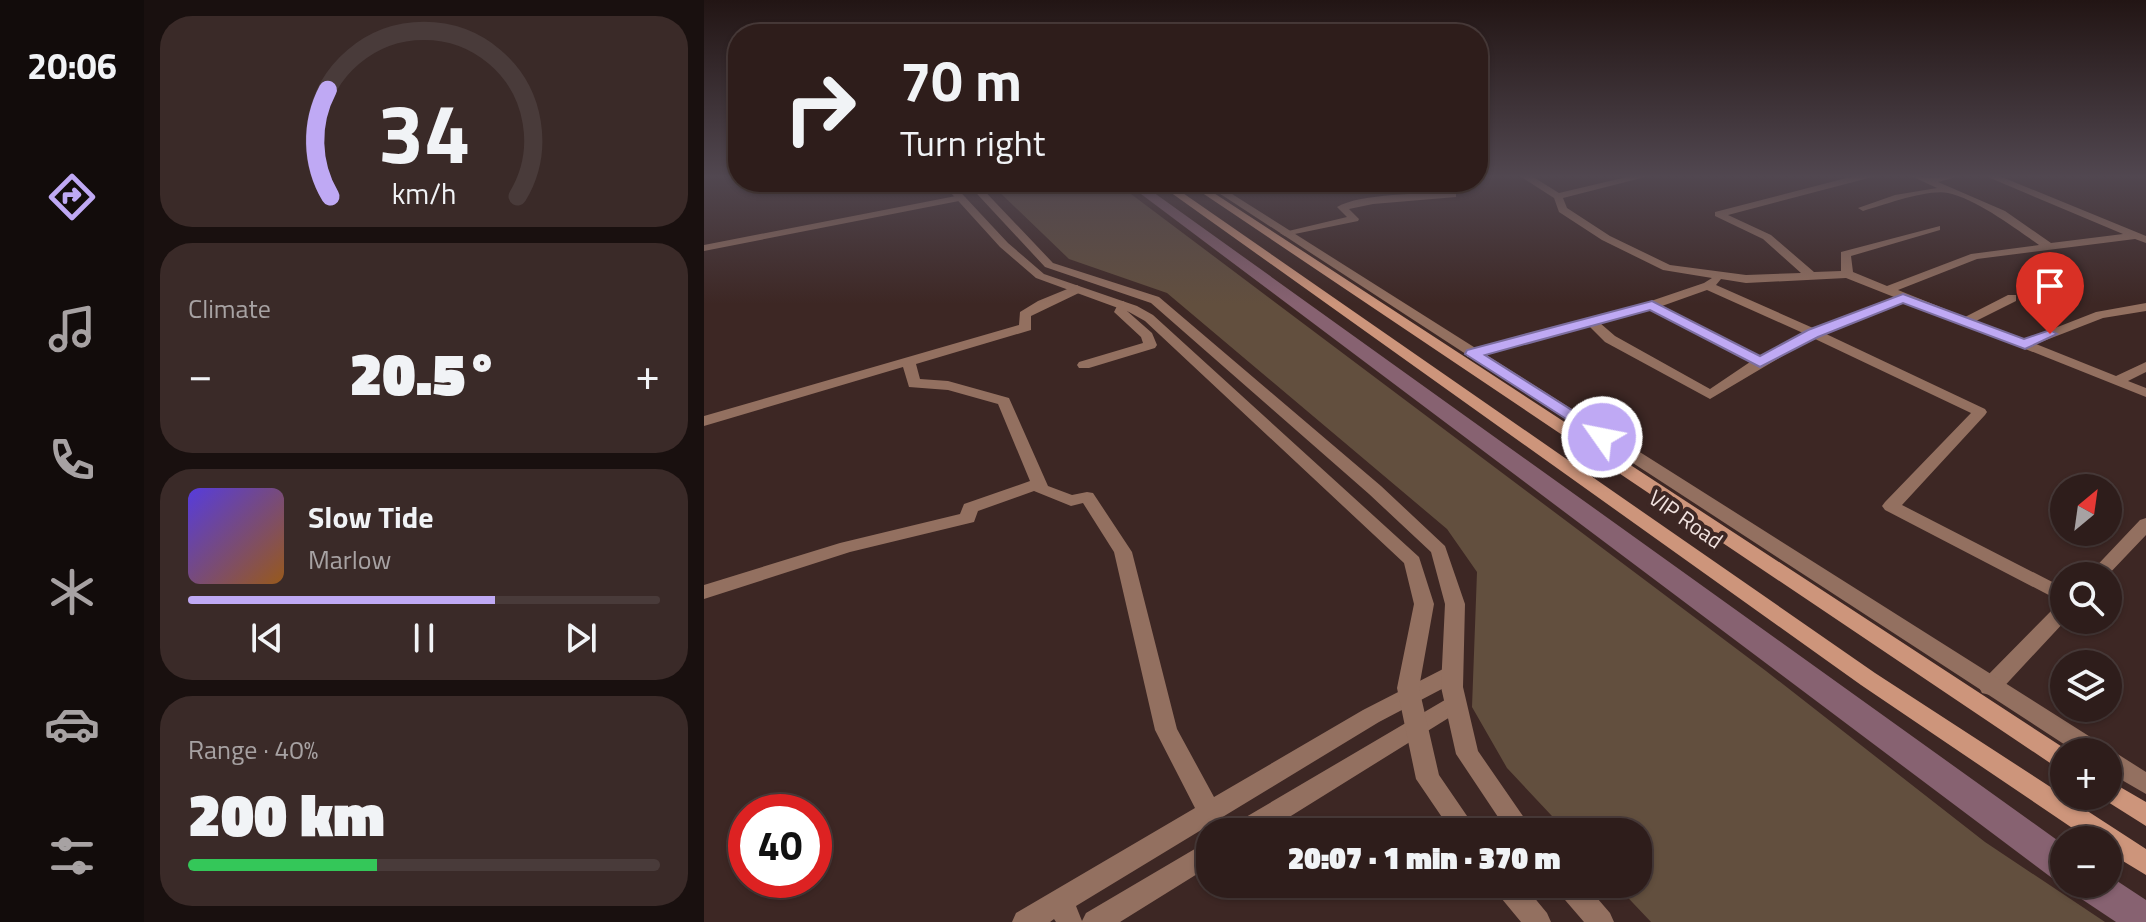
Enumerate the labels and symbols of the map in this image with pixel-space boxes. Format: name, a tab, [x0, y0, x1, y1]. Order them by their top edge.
pin	[2016, 252, 2084, 334]
position arrow	[1560, 395, 1644, 479]
north arrow	[2050, 474, 2122, 546]
street label: VIP Road	[1642, 481, 1730, 557]
speed limit sign: 40	[728, 794, 832, 898]

